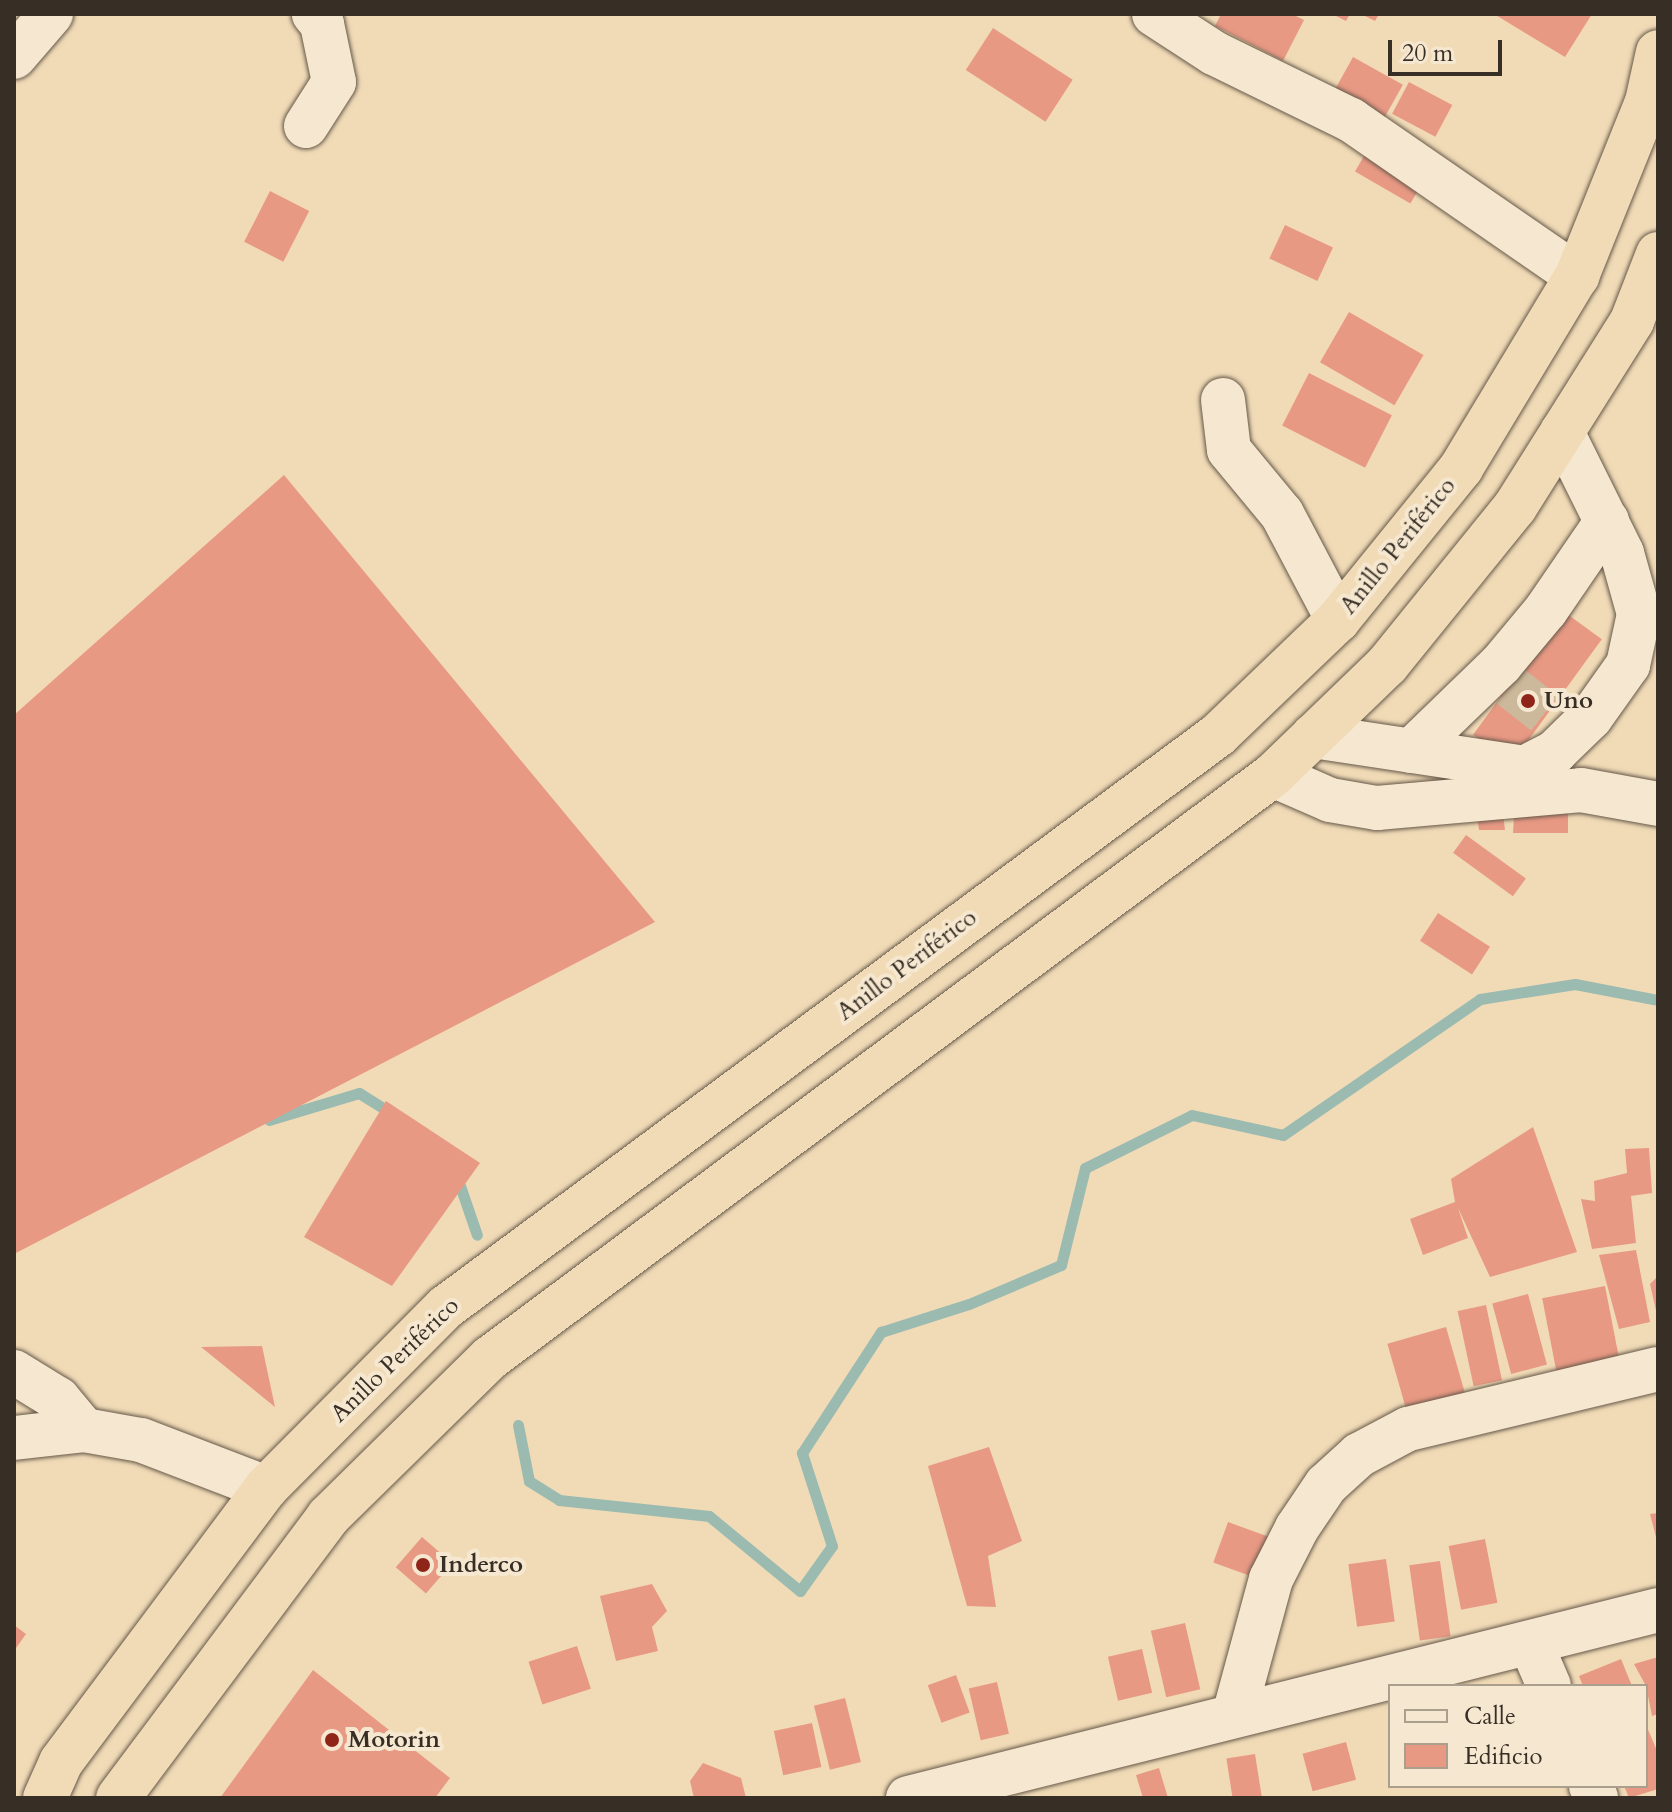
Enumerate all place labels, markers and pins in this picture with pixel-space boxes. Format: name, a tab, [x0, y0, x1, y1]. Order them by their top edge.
place label: Uno	[1544, 687, 1593, 715]
marker: Uno	[1519, 692, 1537, 710]
place label: Inderco	[439, 1551, 523, 1579]
marker: Inderco	[414, 1556, 432, 1574]
place label: Motorin	[348, 1726, 440, 1754]
marker: Motorin	[323, 1731, 341, 1749]

